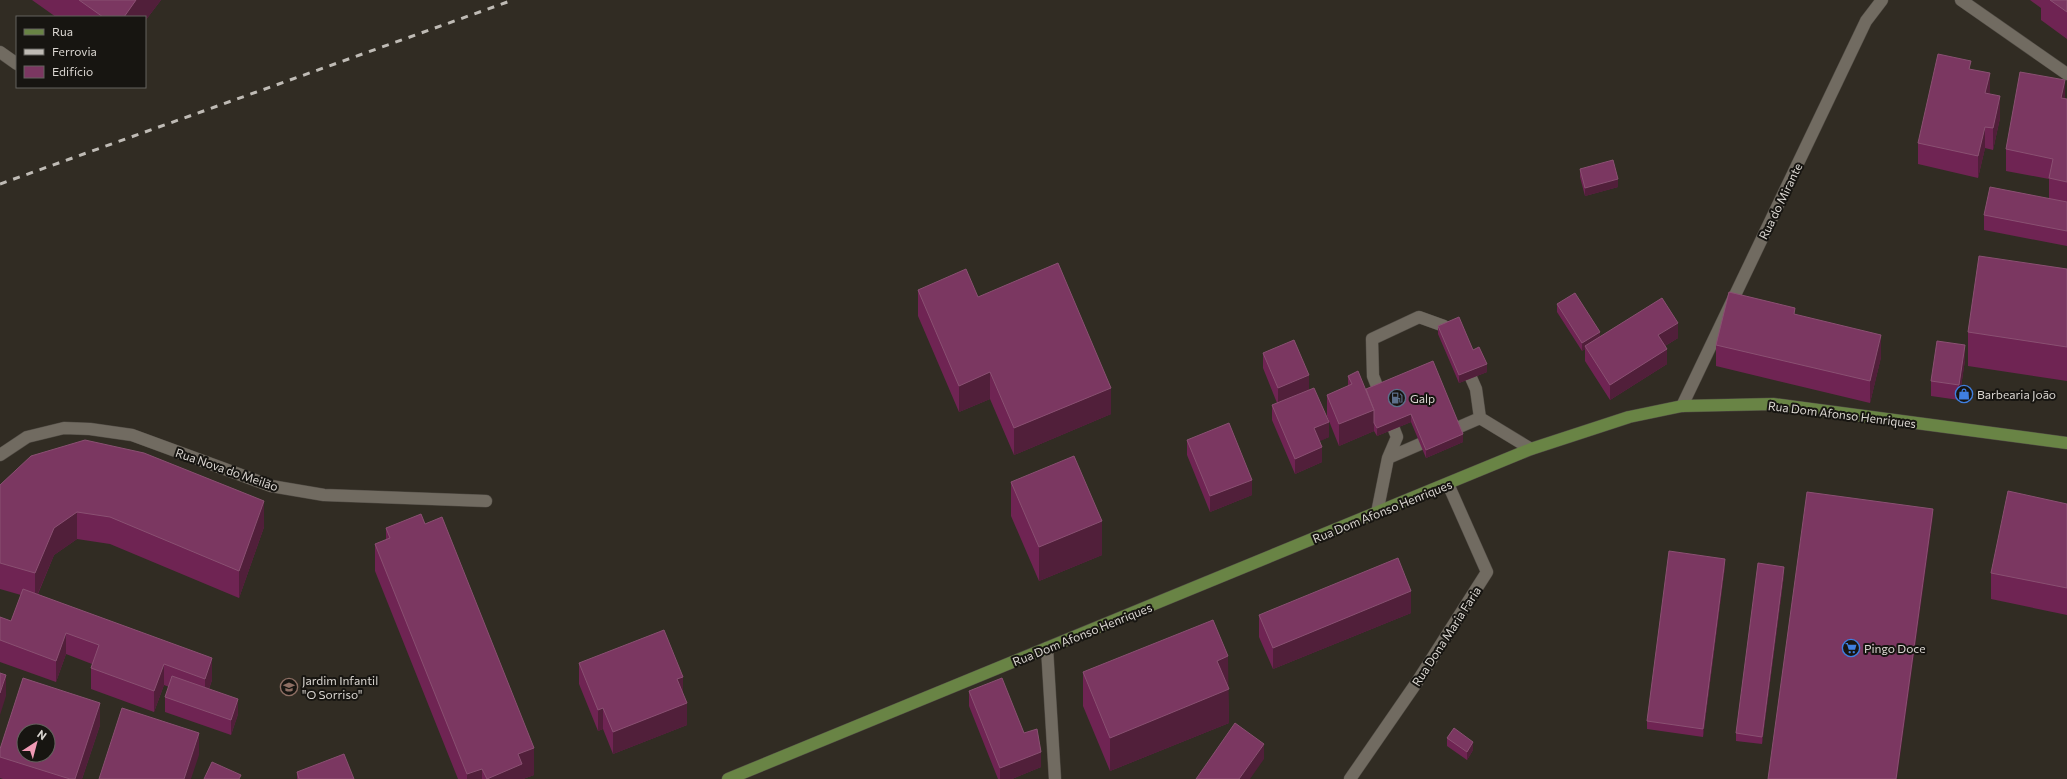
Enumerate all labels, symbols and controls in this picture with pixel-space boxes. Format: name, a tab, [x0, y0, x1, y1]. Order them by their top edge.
legend	[16, 16, 146, 88]
text: Rua	[52, 24, 73, 38]
text: Ferrovia	[52, 44, 97, 58]
text: Edifício	[52, 64, 93, 78]
street label: Rua do Mirante	[1755, 161, 1805, 241]
shop icon: Barbearia João	[1954, 384, 1974, 404]
place label: Barbearia João	[1977, 387, 2056, 402]
fuel station icon: Galp	[1387, 388, 1407, 408]
place label: Galp	[1410, 391, 1435, 405]
street label: Rua Dom Afonso Henriques	[1767, 398, 1917, 430]
street label: Rua Nova do Meilão	[174, 445, 280, 493]
street label: Rua Dom Afonso Henriques	[1310, 477, 1454, 545]
street label: Rua Dona Maria Faria	[1409, 584, 1483, 688]
street label: Rua Dom Afonso Henriques	[1010, 600, 1154, 668]
supermarket icon: Pingo Doce	[1841, 638, 1861, 658]
place label: Pingo Doce	[1864, 641, 1926, 655]
place label: Jardim Infantil "O Sorriso"	[302, 673, 378, 701]
school or university icon: Jardim Infantil "O Sorriso"	[279, 677, 299, 697]
north arrow	[16, 723, 56, 763]
text: N	[35, 727, 49, 742]

